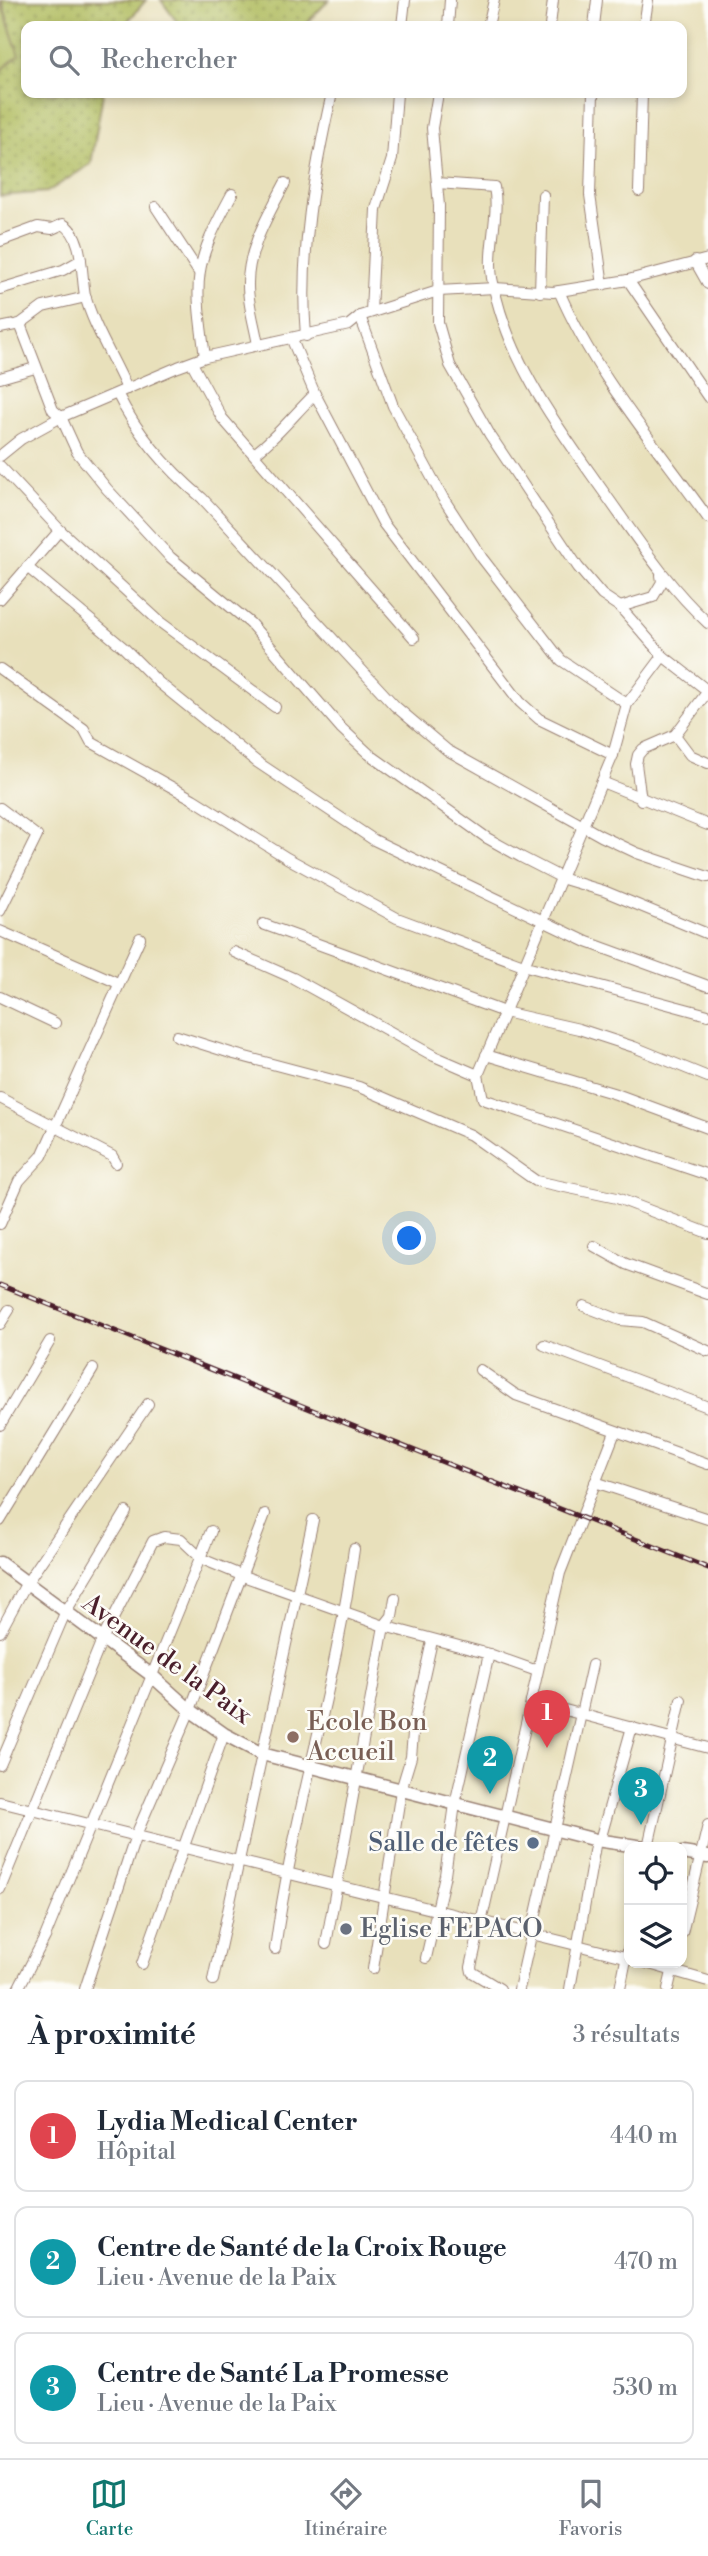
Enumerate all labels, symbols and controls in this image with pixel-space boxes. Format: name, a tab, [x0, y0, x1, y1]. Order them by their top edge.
search box	[21, 21, 687, 98]
icon: search	[45, 41, 83, 79]
text: Rechercher	[101, 44, 237, 76]
your location	[392, 1221, 426, 1255]
street label: Avenue de la Paix	[75, 1586, 259, 1732]
pin: 1	[524, 1690, 570, 1748]
place label: Ecole Bon Accueil	[306, 1706, 427, 1768]
marker: Ecole Bon Accueil	[285, 1729, 301, 1745]
pin: 2	[467, 1736, 513, 1794]
pin: 3	[618, 1767, 664, 1825]
place label: Salle de fêtes	[368, 1827, 519, 1859]
marker: Salle de fêtes	[525, 1835, 541, 1851]
map controls	[624, 1842, 687, 1968]
button: locate	[624, 1842, 687, 1905]
button: layers	[624, 1905, 687, 1968]
place label: Eglise FEPACO	[360, 1913, 543, 1945]
marker: Eglise FEPACO	[338, 1921, 354, 1937]
text: À proximité	[28, 2016, 196, 2054]
text: 3 résultats	[573, 2021, 680, 2049]
text: Lydia Medical Center	[97, 2106, 358, 2138]
text: 1	[47, 2122, 59, 2150]
text: 440 m	[610, 2122, 678, 2150]
text: Hôpital	[97, 2138, 176, 2166]
text: Centre de Santé de la Croix Rouge	[97, 2232, 507, 2264]
text: 2	[46, 2248, 60, 2276]
text: 470 m	[614, 2248, 678, 2276]
text: Lieu · Avenue de la Paix	[97, 2264, 336, 2292]
text: Centre de Santé La Promesse	[97, 2358, 449, 2390]
text: 3	[46, 2374, 60, 2402]
text: 530 m	[612, 2374, 678, 2402]
text: Lieu · Avenue de la Paix	[97, 2390, 336, 2418]
tab: Carte	[86, 2475, 133, 2541]
tab: Itinéraire	[305, 2475, 387, 2541]
tab: Favoris	[559, 2475, 622, 2541]

